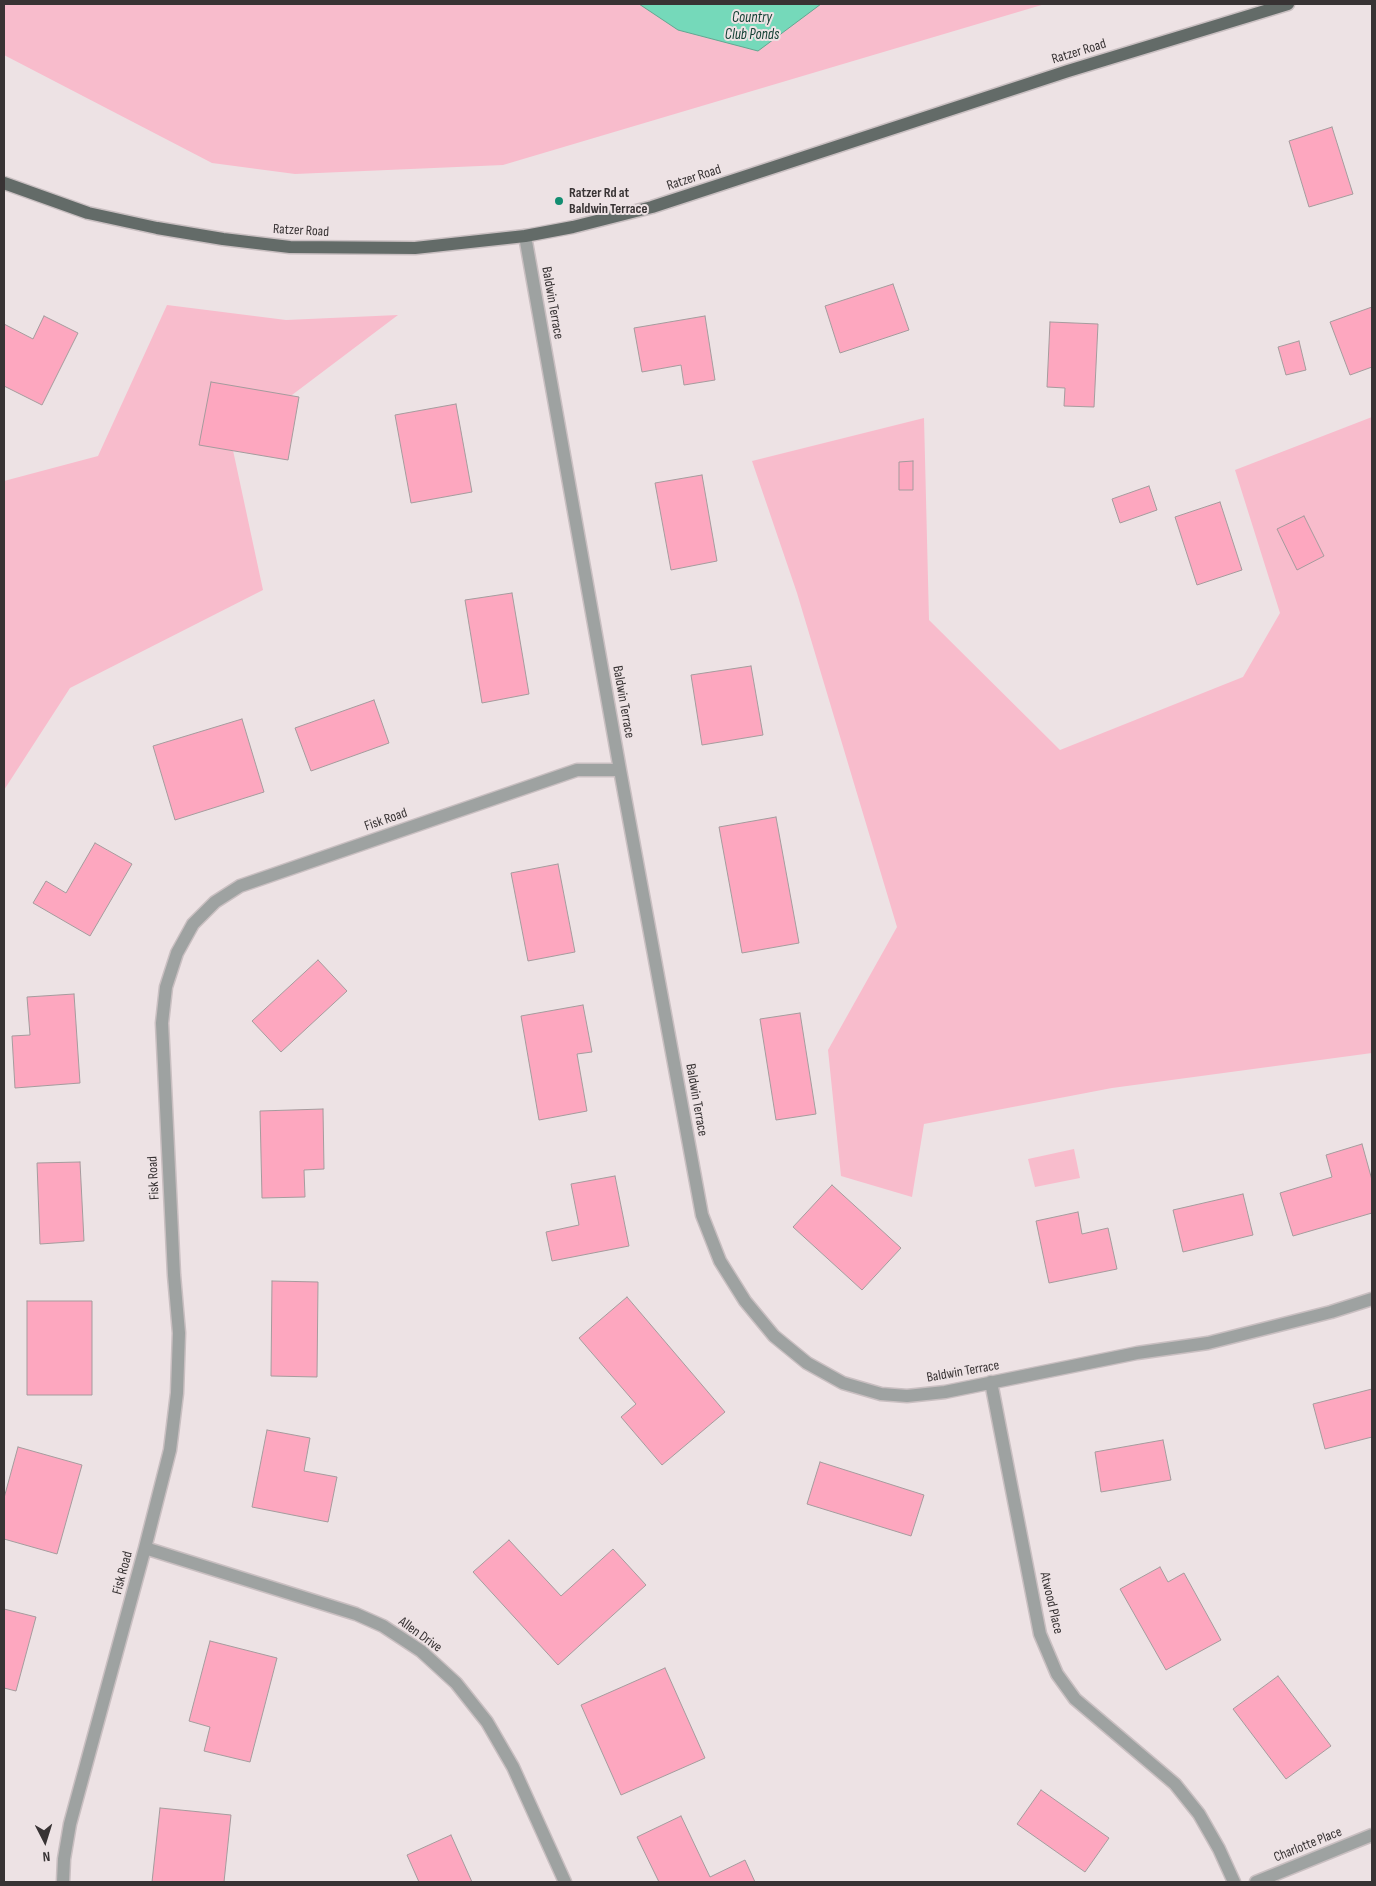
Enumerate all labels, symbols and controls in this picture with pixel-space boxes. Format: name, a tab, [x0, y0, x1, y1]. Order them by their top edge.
water label: Country Club Ponds	[725, 9, 779, 44]
street label: Ratzer Road	[1050, 36, 1108, 68]
street label: Ratzer Road	[665, 161, 723, 195]
place label: Ratzer Rd at Baldwin Terrace	[569, 185, 647, 218]
marker: Ratzer Rd at Baldwin Terrace	[553, 195, 565, 207]
street label: Ratzer Road	[273, 221, 329, 241]
street label: Baldwin Terrace	[537, 265, 567, 341]
street label: Baldwin Terrace	[608, 664, 638, 740]
street label: Fisk Road	[362, 805, 410, 835]
street label: Baldwin Terrace	[681, 1062, 711, 1138]
street label: Fisk Road	[144, 1156, 164, 1200]
street label: Baldwin Terrace	[925, 1357, 1001, 1387]
street label: Fisk Road	[109, 1550, 137, 1596]
street label: Atwood Place	[1036, 1570, 1066, 1636]
street label: Allen Drive	[395, 1614, 445, 1656]
north arrow	[20, 1816, 70, 1866]
street label: Charlotte Place	[1271, 1824, 1345, 1866]
text: N	[42, 1848, 51, 1865]

